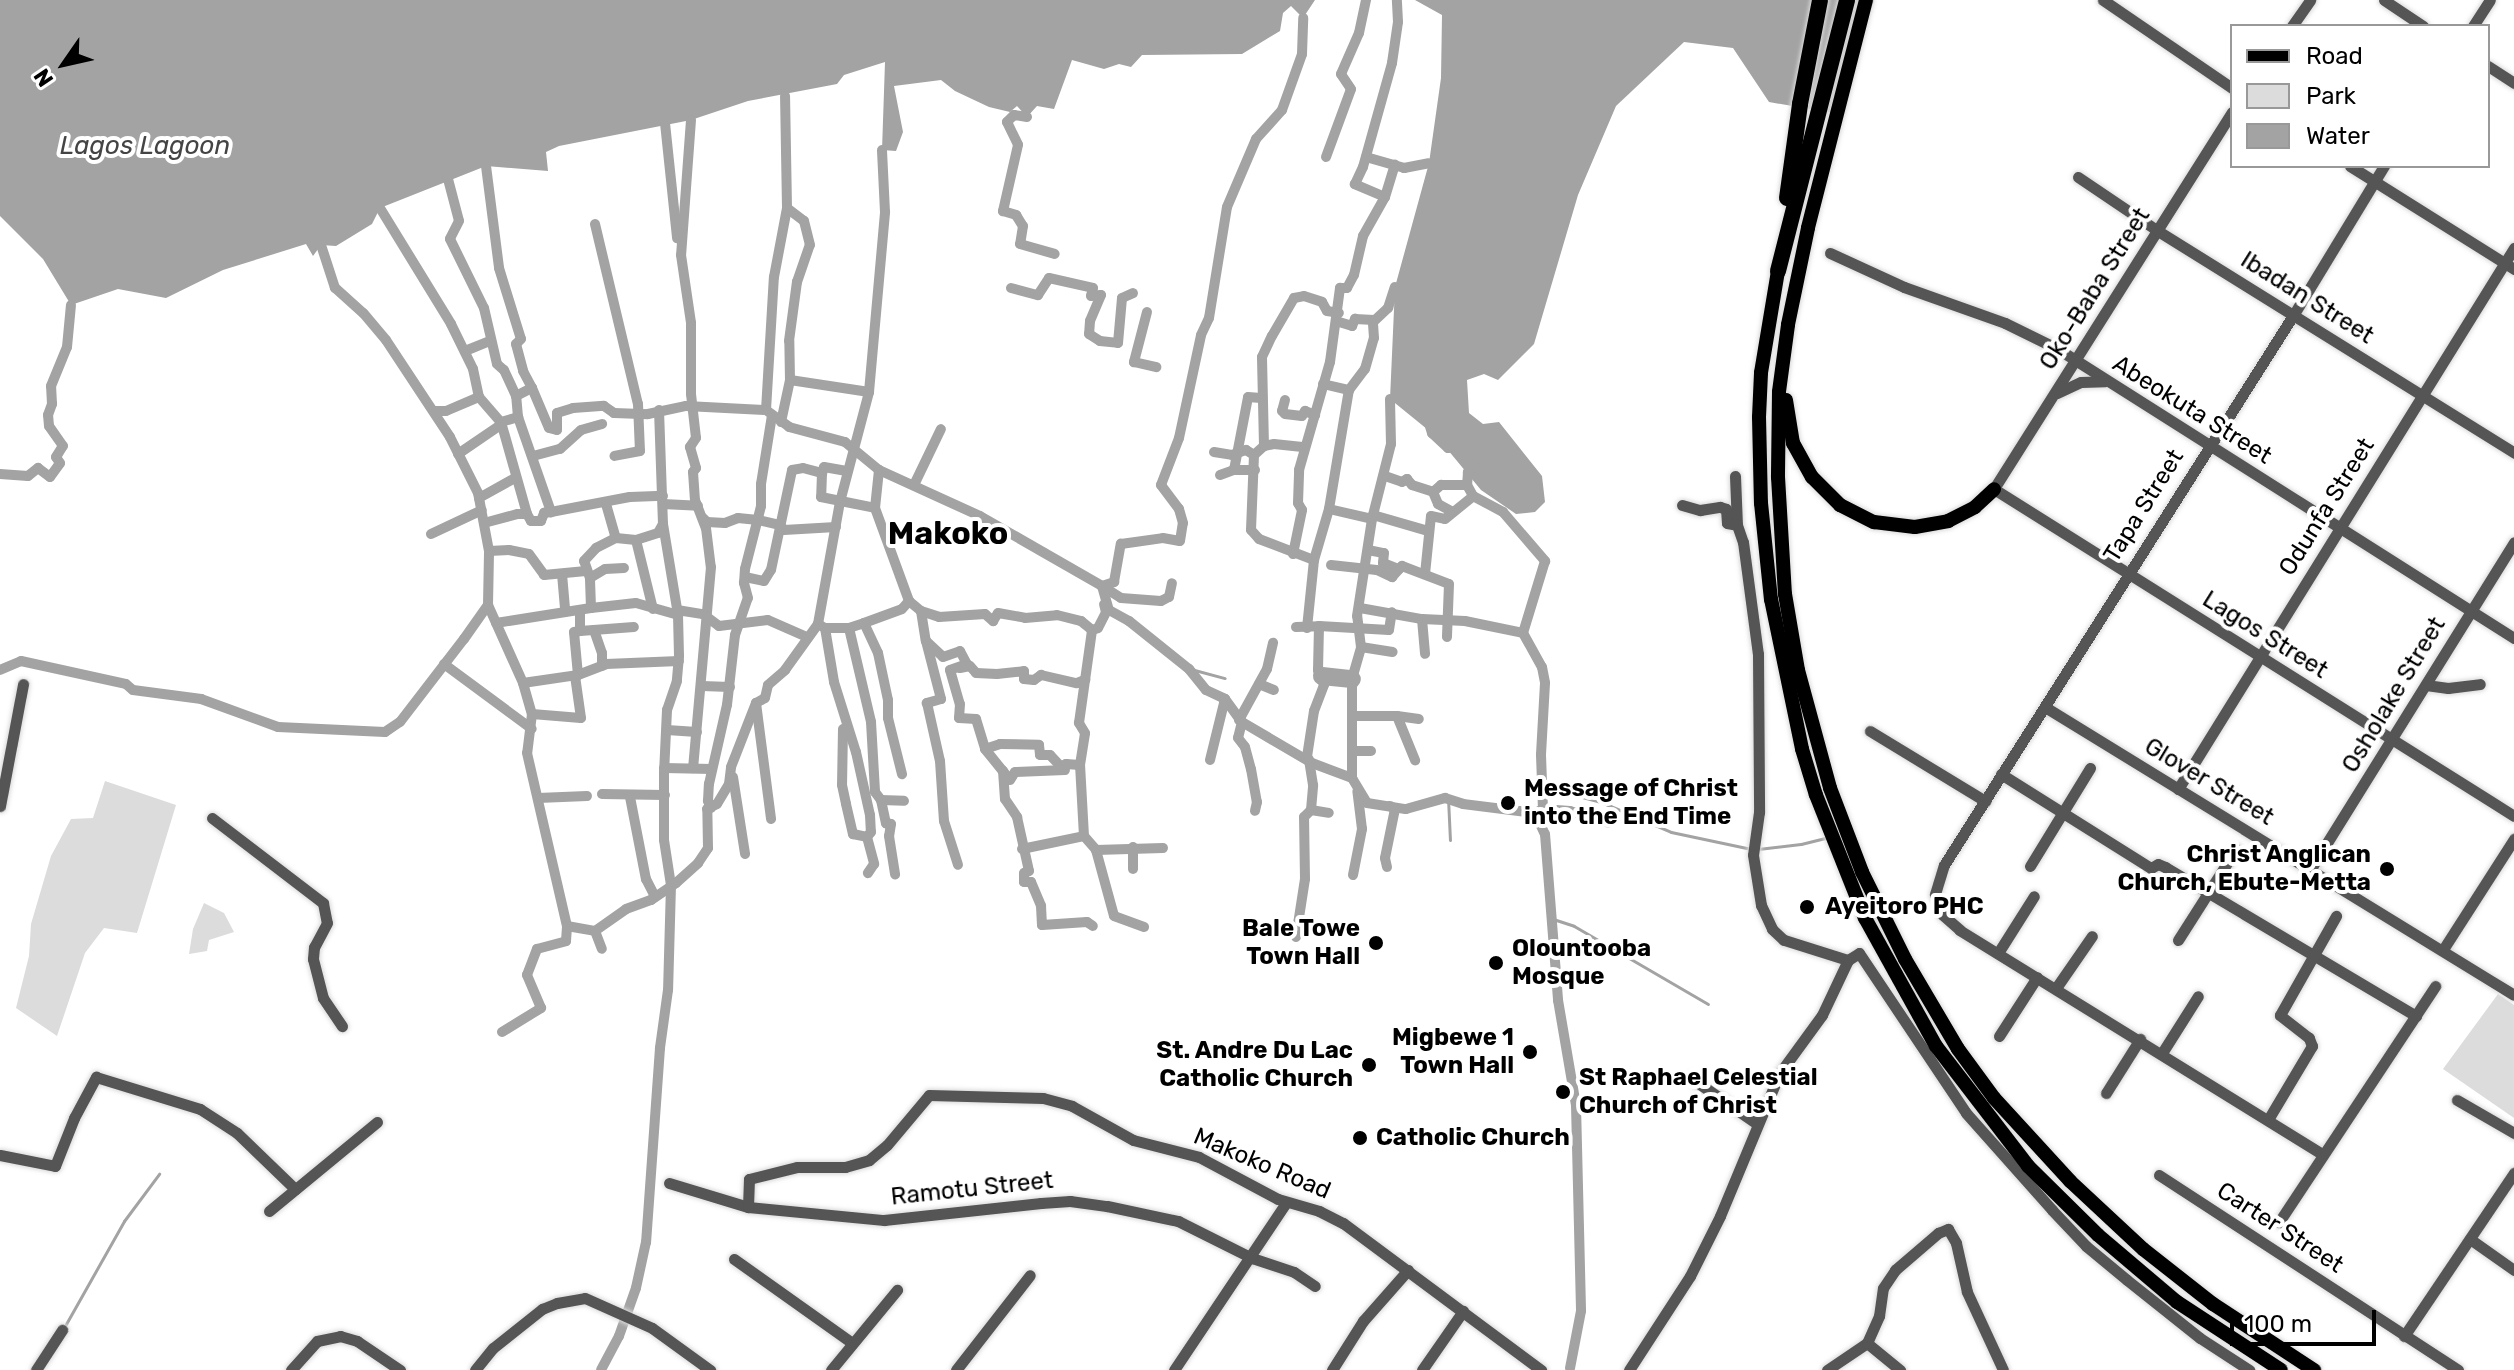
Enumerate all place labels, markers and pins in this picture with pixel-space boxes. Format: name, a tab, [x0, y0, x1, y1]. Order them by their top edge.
place label: Message of Christ into the End Time	[1524, 775, 1738, 831]
marker: Message of Christ into the End Time	[1499, 794, 1517, 812]
place label: Christ Anglican Church, Ebute-Metta	[2117, 841, 2371, 897]
marker: Christ Anglican Church, Ebute-Metta	[2378, 860, 2396, 878]
place label: Ayeitoro PHC	[1825, 893, 1984, 921]
marker: Ayeitoro PHC	[1796, 896, 1818, 918]
place label: Bale Towe Town Hall	[1241, 915, 1360, 971]
marker: Bale Towe Town Hall	[1367, 934, 1385, 952]
place label: Olountooba Mosque	[1512, 935, 1651, 991]
marker: Olountooba Mosque	[1487, 954, 1505, 972]
place label: Migbewe 1 Town Hall	[1392, 1024, 1514, 1080]
place label: St. Andre Du Lac Catholic Church	[1156, 1037, 1353, 1093]
marker: Migbewe 1 Town Hall	[1521, 1043, 1539, 1061]
marker: St. Andre Du Lac Catholic Church	[1360, 1056, 1378, 1074]
place label: St Raphael Celestial Church of Christ	[1579, 1064, 1818, 1120]
marker: St Raphael Celestial Church of Christ	[1554, 1083, 1572, 1101]
place label: Catholic Church	[1376, 1124, 1570, 1152]
marker: Catholic Church	[1351, 1129, 1369, 1147]

